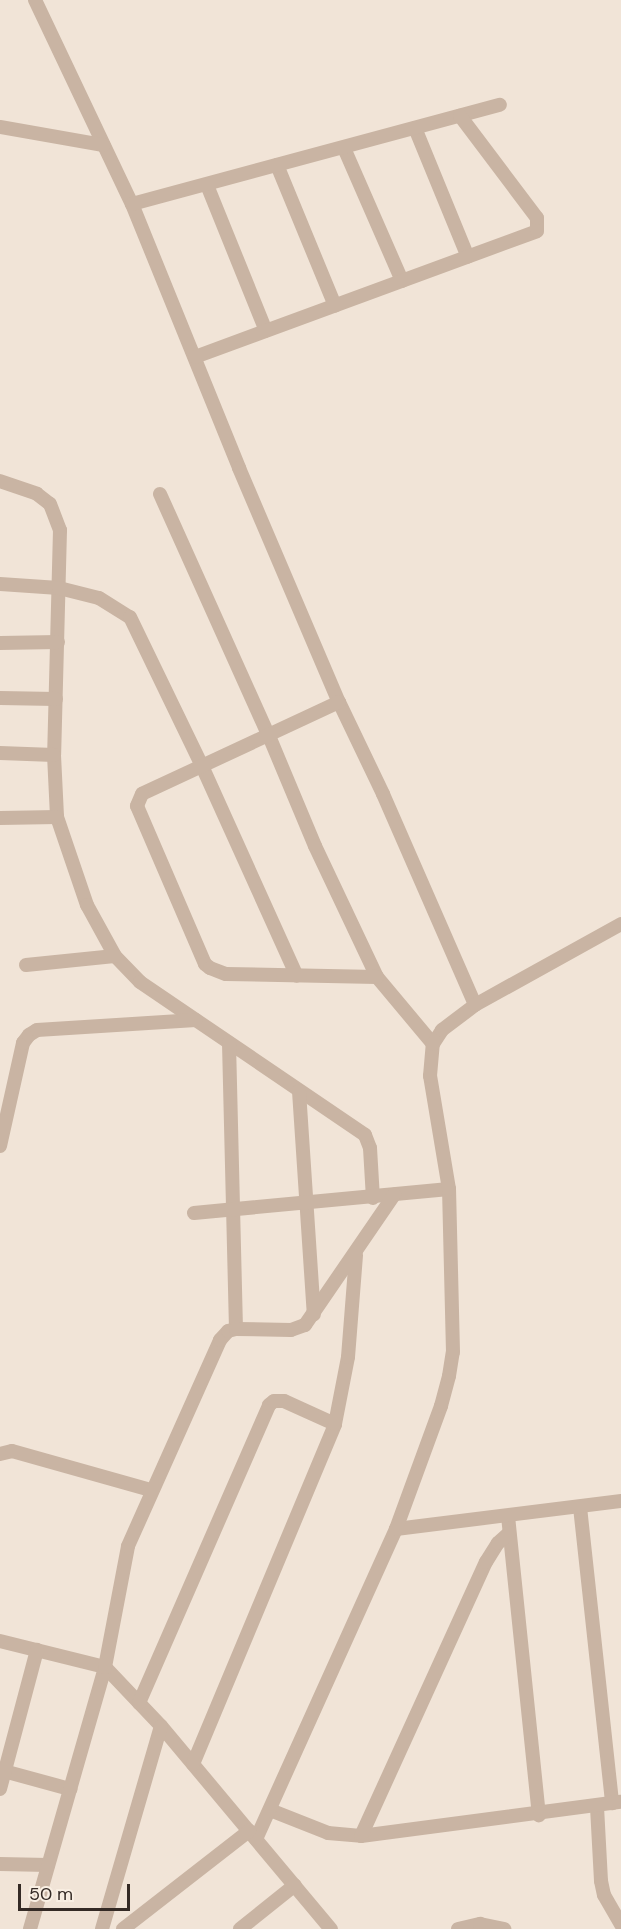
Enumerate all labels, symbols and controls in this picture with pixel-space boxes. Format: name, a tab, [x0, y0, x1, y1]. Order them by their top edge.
scale bar	[21, 1872, 134, 1910]
text: 50 m	[29, 1882, 73, 1906]

